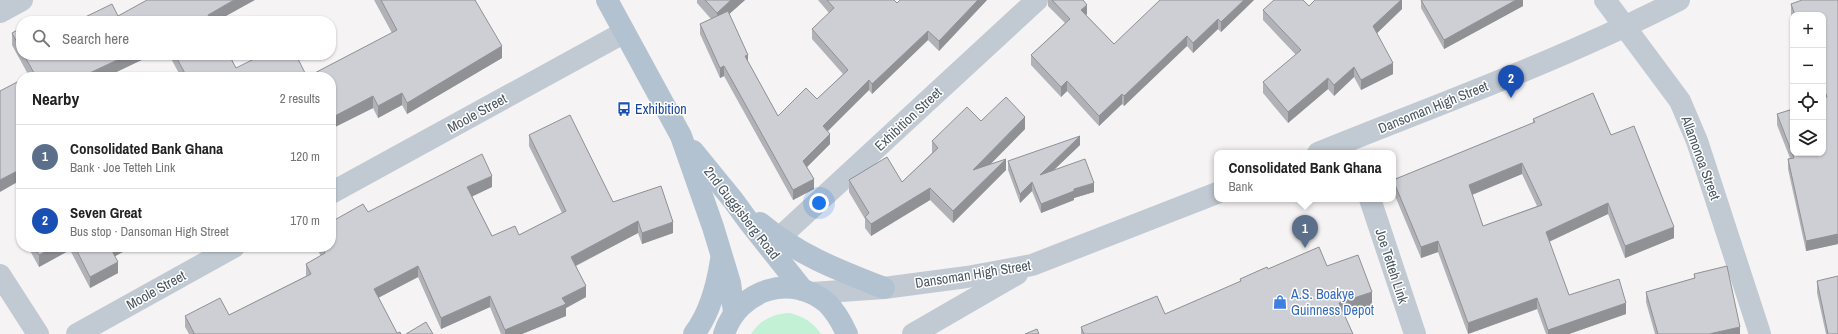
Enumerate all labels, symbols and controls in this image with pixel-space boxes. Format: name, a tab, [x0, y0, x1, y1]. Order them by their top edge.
map controls	[1790, 12, 1826, 156]
button: +	[1790, 12, 1826, 48]
search box	[16, 16, 336, 60]
icon: search	[30, 27, 52, 49]
text: Search here	[62, 28, 129, 49]
button: −	[1790, 48, 1826, 84]
pin: 2	[1498, 65, 1524, 98]
street label: Dansoman High Street	[1375, 77, 1491, 137]
street label: Exhibition Street	[871, 83, 945, 155]
button: locate	[1790, 84, 1826, 120]
text: Nearby	[32, 87, 79, 110]
street label: Moole Street	[444, 89, 510, 137]
text: 2 results	[280, 90, 320, 107]
place label: Exhibition	[635, 100, 687, 118]
bus stop icon: Exhibition	[616, 101, 632, 117]
street label: Allamonoa Street	[1677, 113, 1725, 202]
button: layers	[1790, 120, 1826, 156]
text: Consolidated Bank Ghana	[70, 138, 223, 159]
text: 1	[42, 148, 48, 165]
text: 120 m	[290, 148, 320, 165]
popup	[1214, 150, 1396, 202]
text: Consolidated Bank Ghana	[1228, 157, 1382, 178]
text: Bank · Joe Tetteh Link	[70, 159, 175, 176]
street label: 2nd Guggisberg Road	[700, 163, 784, 263]
text: Bank	[1228, 178, 1253, 195]
your location	[809, 193, 829, 213]
text: Seven Great	[70, 202, 142, 223]
text: 2	[42, 212, 48, 229]
text: 170 m	[290, 212, 320, 229]
pin: 1	[1292, 215, 1318, 248]
text: Bus stop · Dansoman High Street	[70, 223, 229, 240]
street label: Joe Tetteh Link	[1371, 226, 1413, 306]
street label: Dansoman High Street	[914, 256, 1032, 292]
street label: Moole Street	[123, 266, 189, 314]
place label: A.S. Boakye Guinness Depot	[1290, 285, 1374, 319]
shop icon: A.S. Boakye Guinness Depot	[1272, 294, 1288, 310]

